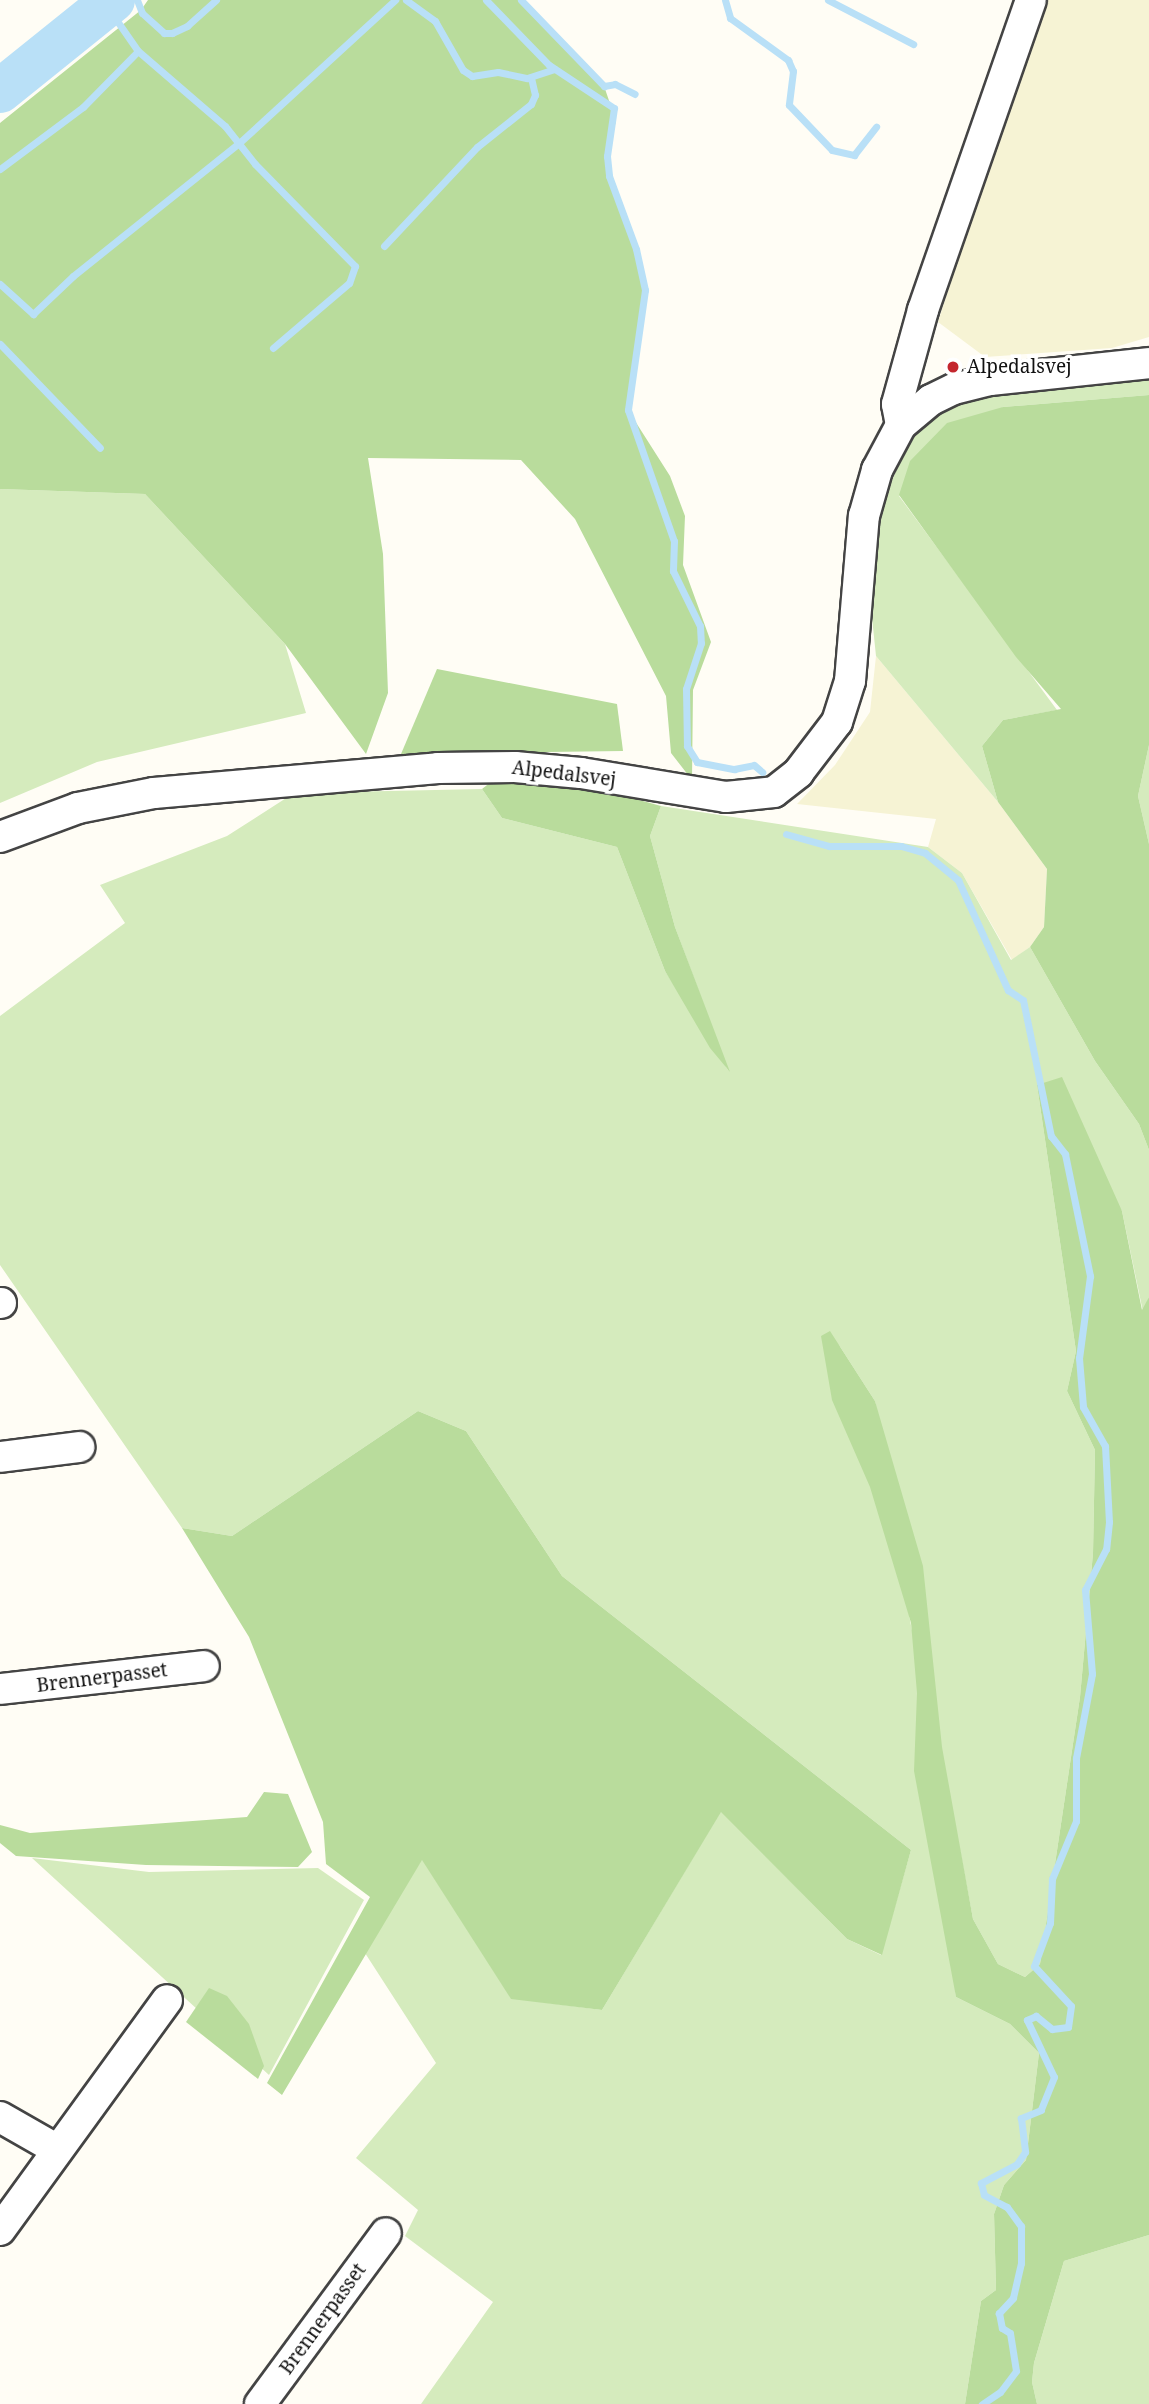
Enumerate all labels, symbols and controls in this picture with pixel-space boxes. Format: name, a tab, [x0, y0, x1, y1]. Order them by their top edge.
place label: Alpedalsvej	[967, 356, 1072, 378]
marker: Alpedalsvej	[945, 359, 961, 375]
street label: Alpedalsvej	[511, 756, 617, 792]
street label: Brennerpasset	[35, 1659, 169, 1697]
street label: Brennerpasset	[275, 2259, 371, 2379]

